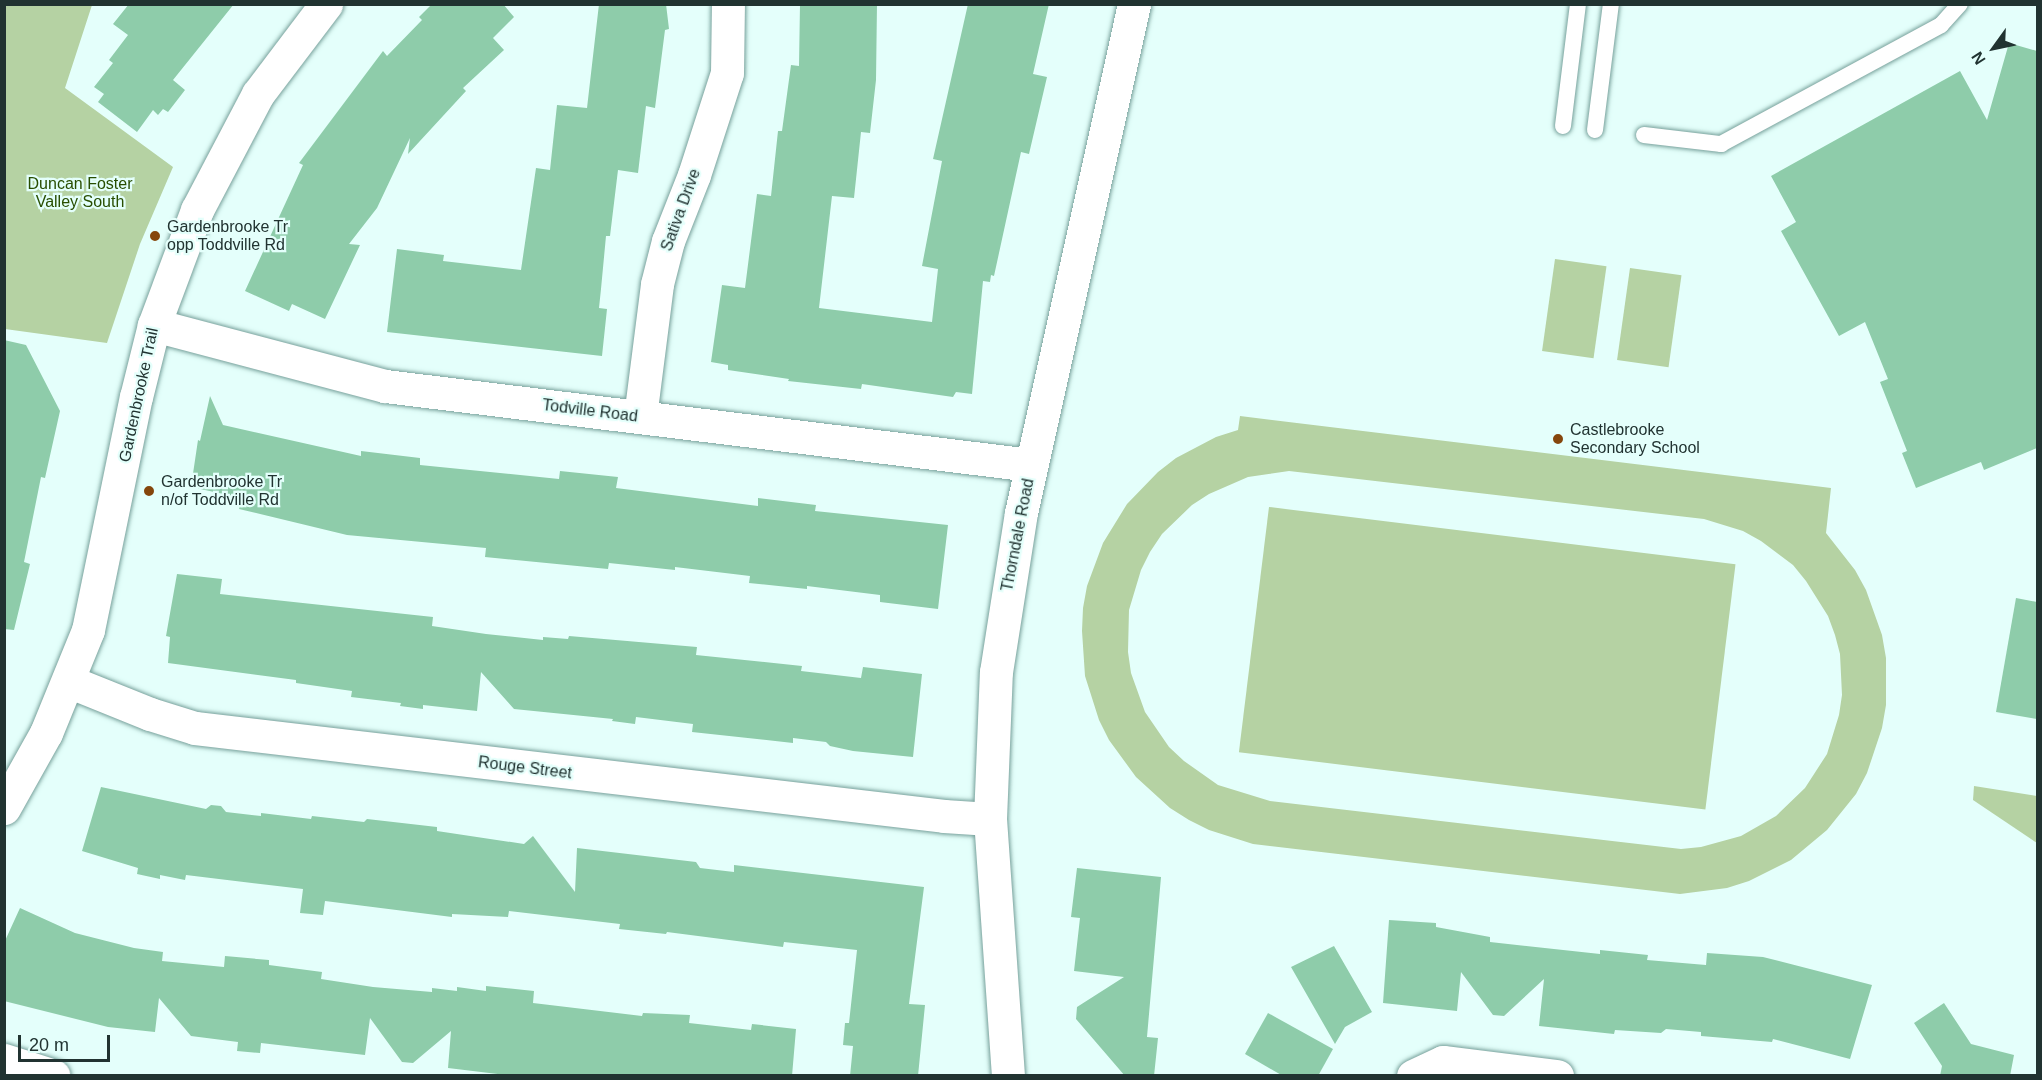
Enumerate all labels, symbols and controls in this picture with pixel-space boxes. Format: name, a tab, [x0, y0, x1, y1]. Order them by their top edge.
north arrow	[1964, 18, 2024, 78]
text: N	[1968, 49, 1989, 68]
street label: Sativa Drive	[657, 166, 705, 254]
park label: Duncan Foster Valley South	[28, 174, 132, 212]
place label: Gardenbrooke Tr opp Toddville Rd	[167, 217, 288, 255]
marker: Gardenbrooke Tr opp Toddville Rd	[148, 229, 162, 243]
street label: Gardenbrooke Trail	[115, 326, 163, 464]
street label: Todville Road	[541, 396, 639, 426]
place label: Castlebrooke Secondary School	[1570, 420, 1700, 458]
marker: Castlebrooke Secondary School	[1551, 432, 1565, 446]
place label: Gardenbrooke Tr n/of Toddville Rd	[161, 472, 282, 510]
street label: Thorndale Road	[998, 477, 1038, 593]
marker: Gardenbrooke Tr n/of Toddville Rd	[142, 484, 156, 498]
street label: Rouge Street	[477, 753, 573, 783]
scale bar	[21, 1023, 112, 1061]
text: 20 m	[29, 1035, 69, 1055]

